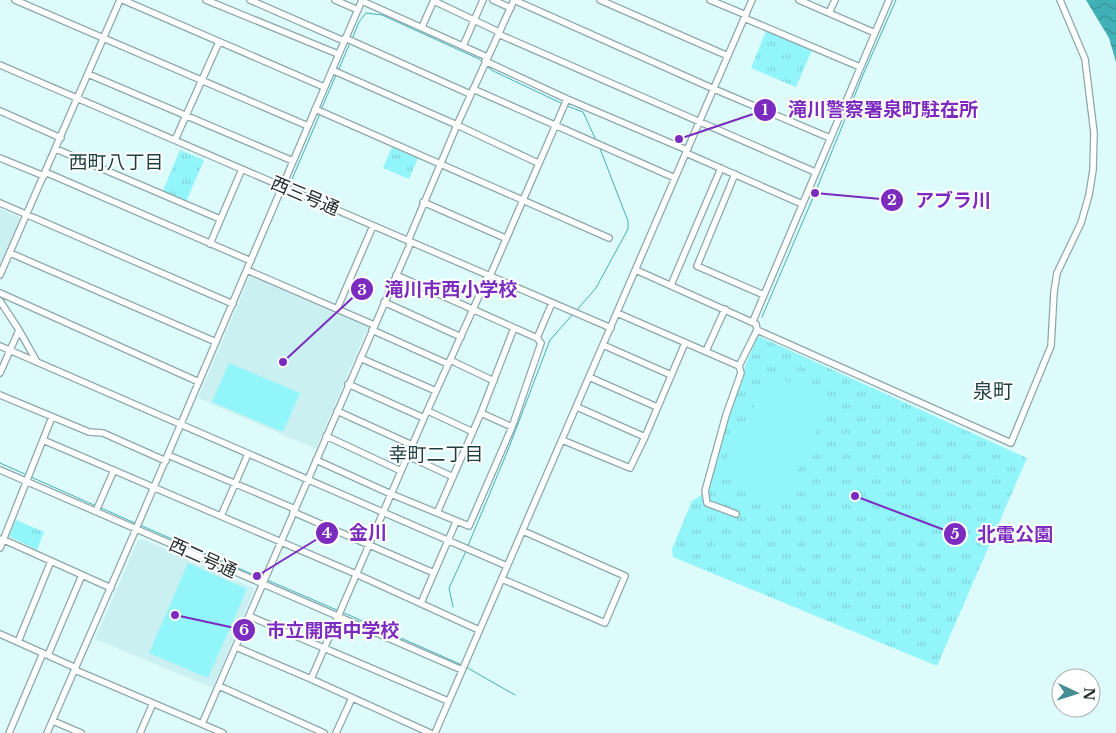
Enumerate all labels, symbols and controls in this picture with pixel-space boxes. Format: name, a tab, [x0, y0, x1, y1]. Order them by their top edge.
callout: 滝川警察署泉町駐在所	[753, 93, 988, 127]
text: 滝川警察署泉町駐在所	[788, 98, 978, 121]
text: 1	[762, 100, 769, 119]
district label: 西町八丁目	[68, 151, 164, 174]
street label: 西三号通	[268, 172, 342, 220]
callout: アブラ川	[880, 183, 1001, 217]
text: アブラ川	[915, 189, 991, 212]
text: 2	[887, 190, 897, 209]
callout: 滝川市西小学校	[350, 272, 528, 306]
text: 滝川市西小学校	[384, 278, 518, 301]
text: 3	[357, 280, 367, 299]
district label: 泉町	[973, 379, 1013, 403]
district label: 幸町二丁目	[388, 443, 484, 466]
callout: 金川	[314, 516, 397, 550]
callout: 北電公園	[942, 517, 1063, 551]
text: 金川	[349, 521, 387, 544]
text: 4	[322, 523, 332, 542]
text: 北電公園	[977, 523, 1053, 546]
text: 5	[951, 524, 960, 543]
street label: 西二号通	[166, 533, 240, 583]
callout: 市立開西中学校	[231, 613, 409, 647]
text: 市立開西中学校	[266, 619, 400, 642]
text: 6	[239, 620, 249, 639]
north arrow	[1051, 668, 1101, 718]
text: N	[1080, 687, 1098, 701]

